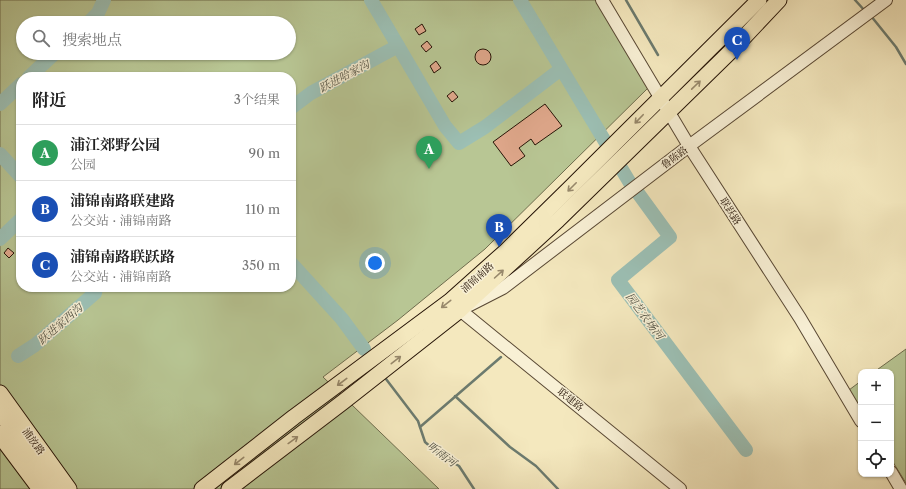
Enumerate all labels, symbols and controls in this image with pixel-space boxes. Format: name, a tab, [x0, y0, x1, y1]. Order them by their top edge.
search box	[16, 16, 296, 60]
icon: search	[30, 27, 52, 49]
pin: C	[724, 27, 750, 60]
text: 搜索地点	[62, 30, 122, 49]
water label: 跃进哈家沟	[316, 56, 373, 95]
one-way arrow	[691, 80, 701, 90]
text: 附近	[32, 90, 66, 110]
text: 3个结果	[234, 91, 280, 107]
one-way arrow	[635, 114, 644, 124]
text: 浦江郊野公园	[70, 135, 160, 154]
pin: A	[416, 136, 442, 169]
street label: 鲁陈路	[658, 143, 690, 172]
text: A	[40, 145, 50, 161]
text: 90 m	[249, 145, 280, 161]
text: 公园	[70, 156, 96, 172]
one-way arrow	[567, 182, 577, 192]
text: 浦锦南路联建路	[70, 191, 175, 210]
street label: 联跃路	[717, 195, 744, 227]
text: B	[40, 201, 50, 217]
text: 110 m	[245, 201, 280, 217]
text: 公交站 · 浦锦南路	[70, 212, 172, 228]
pin: B	[486, 214, 512, 247]
text: 浦锦南路联跃路	[70, 247, 175, 266]
your location	[365, 253, 385, 273]
text: C	[40, 257, 50, 273]
text: 350 m	[242, 257, 280, 273]
street label: 浦锦南路	[458, 259, 497, 296]
text: 公交站 · 浦锦南路	[70, 268, 172, 284]
one-way arrow	[494, 269, 504, 279]
water label: 园艺农场河	[623, 290, 668, 344]
water label: 跃进家西沟	[35, 299, 87, 347]
one-way arrow	[441, 300, 452, 308]
one-way arrow	[390, 356, 401, 365]
map controls	[858, 369, 894, 477]
button: +	[858, 369, 894, 405]
one-way arrow	[336, 377, 347, 386]
street label: 联建路	[555, 385, 586, 414]
button: −	[858, 405, 894, 441]
street label: 浦放路	[20, 425, 48, 457]
one-way arrow	[287, 436, 298, 444]
water label: 听雨河	[425, 438, 461, 471]
button: locate	[858, 441, 894, 477]
one-way arrow	[233, 456, 244, 465]

